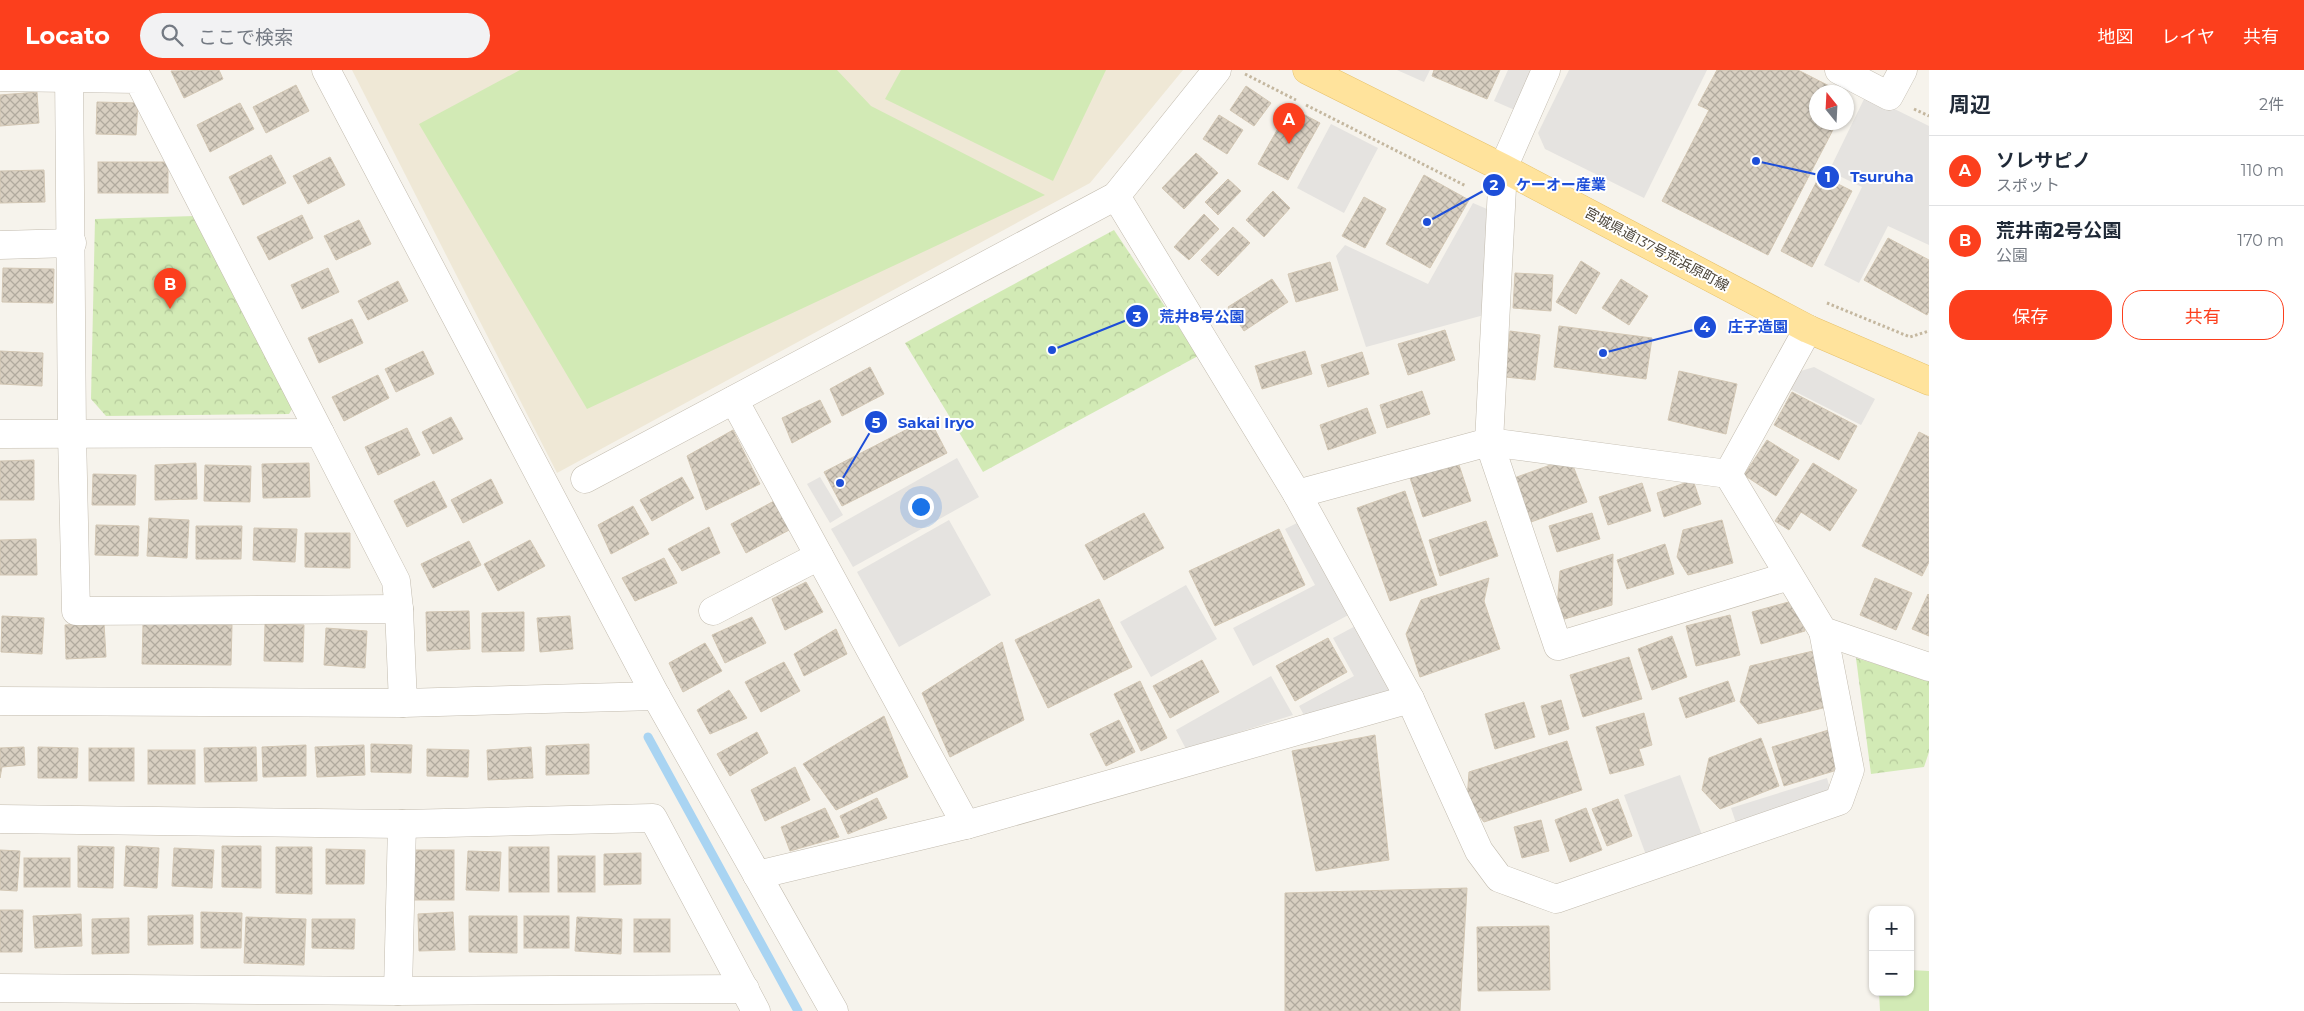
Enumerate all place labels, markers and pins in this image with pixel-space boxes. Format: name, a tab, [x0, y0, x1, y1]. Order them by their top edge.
pin: A	[1273, 103, 1305, 144]
callout: Tsuruha	[1816, 162, 1924, 192]
callout: ケーオー産業	[1481, 170, 1616, 200]
pin: B	[154, 268, 186, 309]
callout: 荒井8号公園	[1125, 301, 1255, 331]
callout: 庄子造園	[1693, 312, 1798, 342]
callout: Sakai Iryo	[863, 407, 985, 437]

